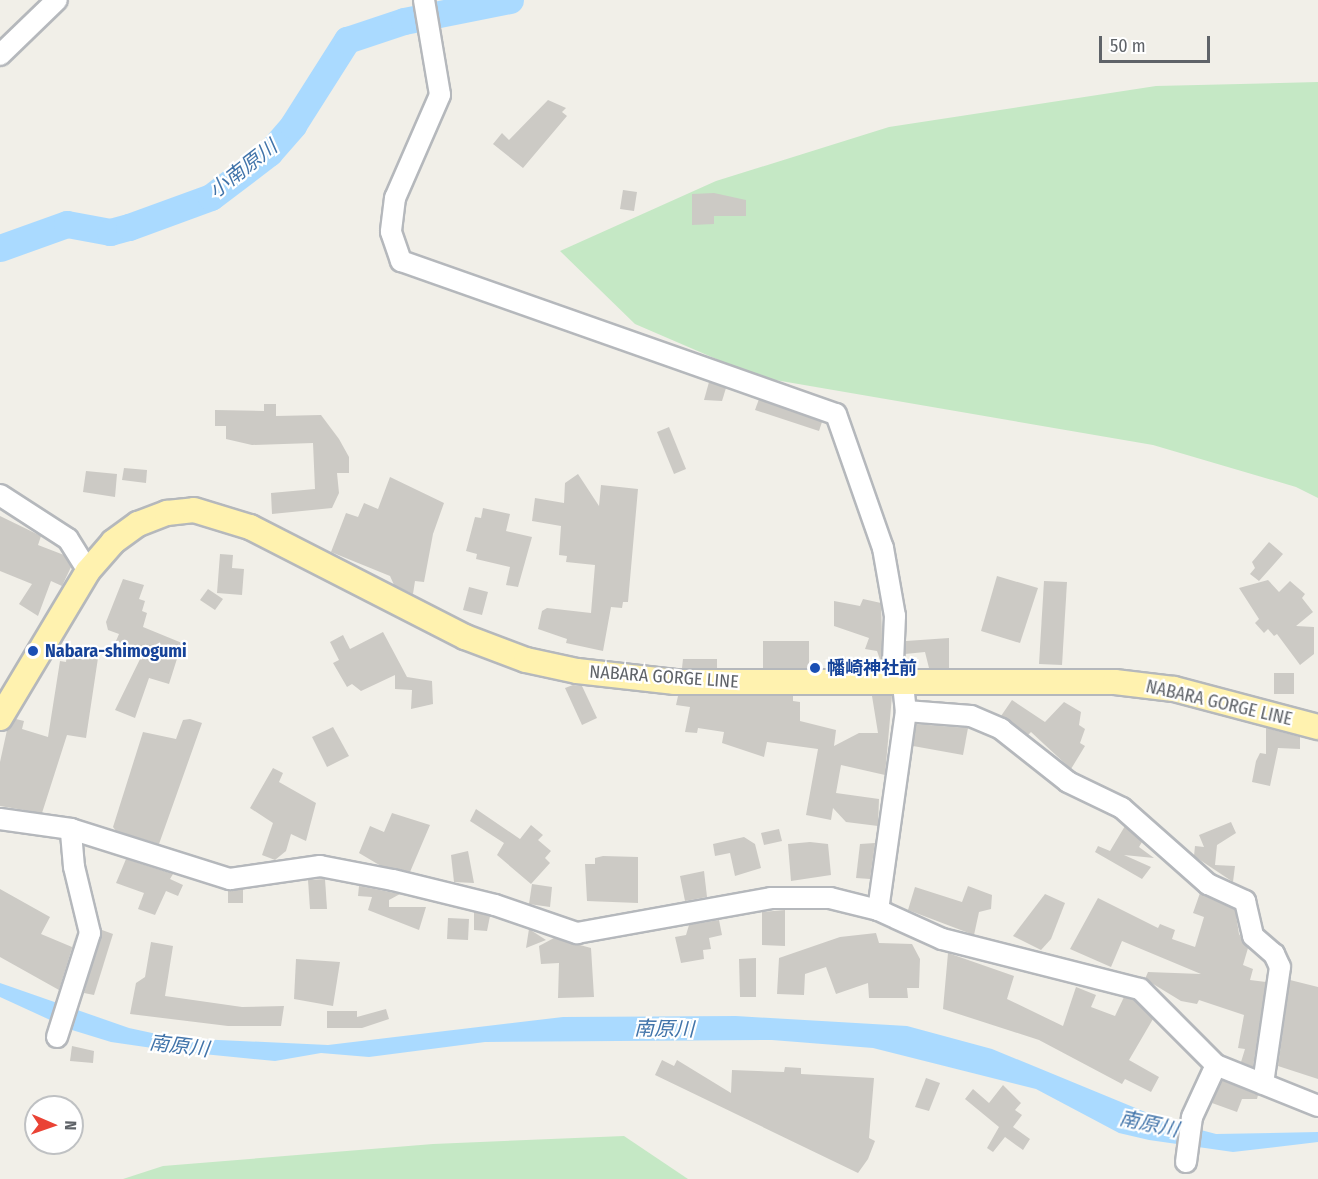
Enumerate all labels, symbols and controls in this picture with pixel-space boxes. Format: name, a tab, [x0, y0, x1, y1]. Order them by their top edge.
scale bar	[1102, 24, 1213, 62]
text: 50 m	[1110, 35, 1146, 57]
water label: 小南原川	[204, 135, 282, 203]
place label: Nabara-shimogumi	[45, 640, 187, 662]
marker: Nabara-shimogumi	[26, 644, 40, 658]
place label: 幡崎神社前	[827, 657, 917, 679]
street label: NABARA GORGE LINE	[589, 661, 739, 693]
marker: 幡崎神社前	[808, 661, 822, 675]
street label: NABARA GORGE LINE	[1144, 676, 1294, 730]
water label: 南原川	[634, 1016, 694, 1042]
water label: 南原川	[148, 1030, 210, 1062]
north arrow	[24, 1095, 84, 1155]
water label: 南原川	[1117, 1106, 1181, 1142]
text: N	[61, 1120, 80, 1131]

